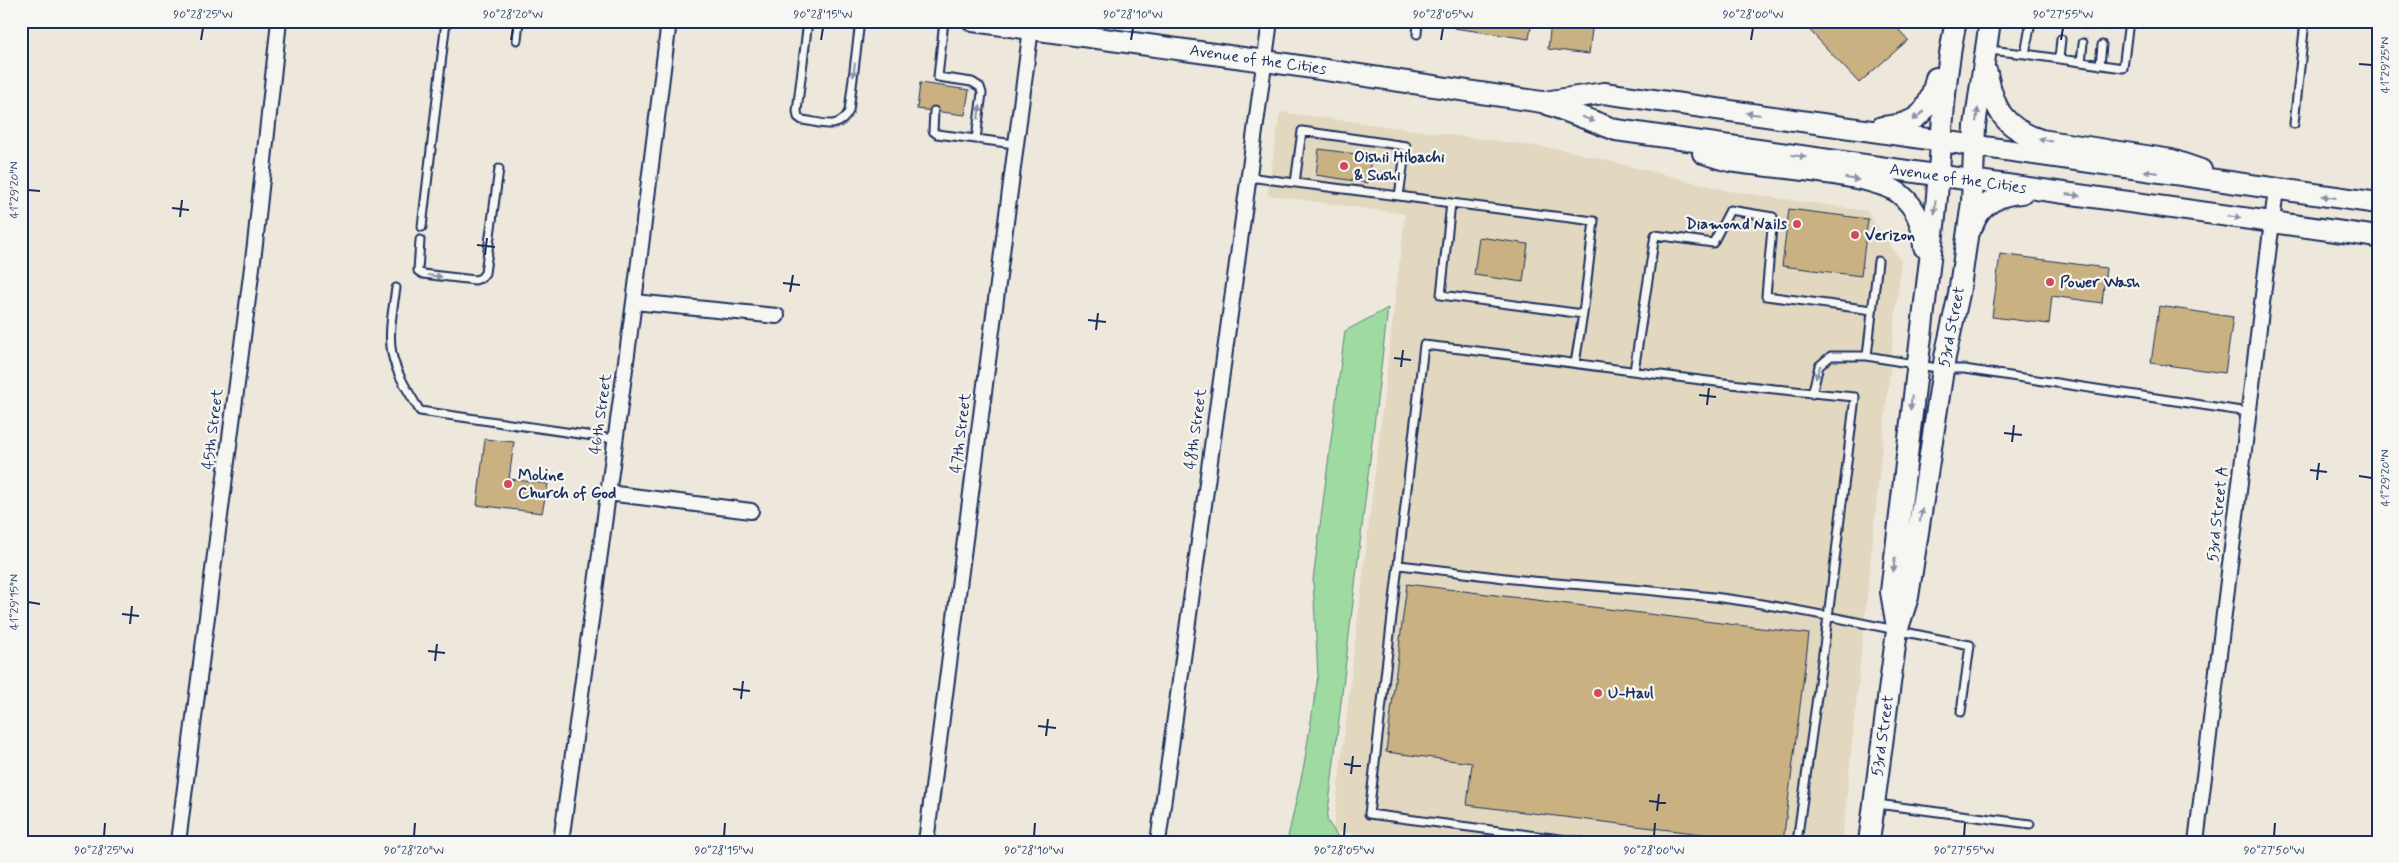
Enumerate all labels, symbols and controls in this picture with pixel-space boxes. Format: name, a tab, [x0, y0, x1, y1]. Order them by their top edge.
text: 90°28'25"W	[173, 7, 233, 23]
text: 90°28'20"W	[483, 7, 543, 23]
text: 90°28'15"W	[794, 7, 853, 23]
text: 90°28'10"W	[1103, 7, 1163, 23]
text: 90°28'05"W	[1413, 7, 1473, 23]
text: 90°28'00"W	[1723, 7, 1783, 23]
text: 90°27'55"W	[2033, 7, 2093, 23]
text: 41°29'25"N	[2378, 37, 2394, 93]
street label: Avenue of the Cities	[1188, 40, 1328, 80]
one-way arrow	[850, 62, 858, 78]
one-way arrow	[975, 104, 983, 120]
one-way arrow	[1973, 106, 1981, 122]
one-way arrow	[1745, 110, 1761, 118]
one-way arrow	[1911, 111, 1925, 121]
one-way arrow	[1581, 115, 1596, 123]
one-way arrow	[2036, 136, 2052, 144]
place label: Oishii Hibachi & Sushi	[1354, 147, 1445, 186]
one-way arrow	[1791, 153, 1807, 161]
street label: Avenue of the Cities	[1888, 159, 2028, 199]
marker: Oishii Hibachi & Sushi	[1338, 160, 1350, 172]
text: 41°29'20"N	[7, 162, 23, 218]
one-way arrow	[2143, 168, 2159, 176]
one-way arrow	[1844, 175, 1860, 183]
one-way arrow	[2065, 191, 2081, 199]
one-way arrow	[2321, 192, 2337, 200]
one-way arrow	[1931, 200, 1939, 216]
place label: Diamond Nails	[1686, 214, 1788, 235]
one-way arrow	[2226, 214, 2242, 222]
marker: Diamond Nails	[1791, 218, 1803, 230]
place label: Verizon	[1865, 225, 1915, 246]
marker: Verizon	[1849, 229, 1861, 241]
one-way arrow	[427, 272, 443, 280]
place label: Power Wash	[2060, 272, 2140, 293]
marker: Power Wash	[2044, 276, 2056, 288]
street label: 53rd Street	[1934, 284, 1970, 369]
one-way arrow	[1813, 365, 1821, 380]
street label: 46th Street	[585, 371, 617, 456]
street label: 45th Street	[198, 387, 228, 471]
street label: 48th Street	[1180, 387, 1212, 471]
street label: 47th Street	[946, 391, 976, 474]
one-way arrow	[1907, 396, 1915, 412]
text: 41°29'20"N	[2378, 450, 2394, 506]
place label: Moline Church of God	[518, 465, 616, 504]
street label: 53rd Street A	[2203, 465, 2233, 563]
marker: Moline Church of God	[502, 478, 514, 490]
one-way arrow	[1918, 507, 1926, 523]
one-way arrow	[1890, 557, 1898, 573]
text: 41°29'15"N	[7, 574, 23, 630]
place label: U-Haul	[1608, 683, 1654, 704]
marker: U-Haul	[1592, 687, 1604, 699]
street label: 53rd Street	[1867, 694, 1899, 778]
text: 90°28'25"W	[74, 843, 134, 859]
text: 90°28'20"W	[384, 843, 444, 859]
text: 90°28'15"W	[695, 843, 754, 859]
text: 90°28'10"W	[1004, 843, 1064, 859]
text: 90°28'05"W	[1314, 843, 1374, 859]
text: 90°28'00"W	[1624, 843, 1684, 859]
text: 90°27'55"W	[1934, 843, 1994, 859]
text: 90°27'50"W	[2244, 843, 2304, 859]

